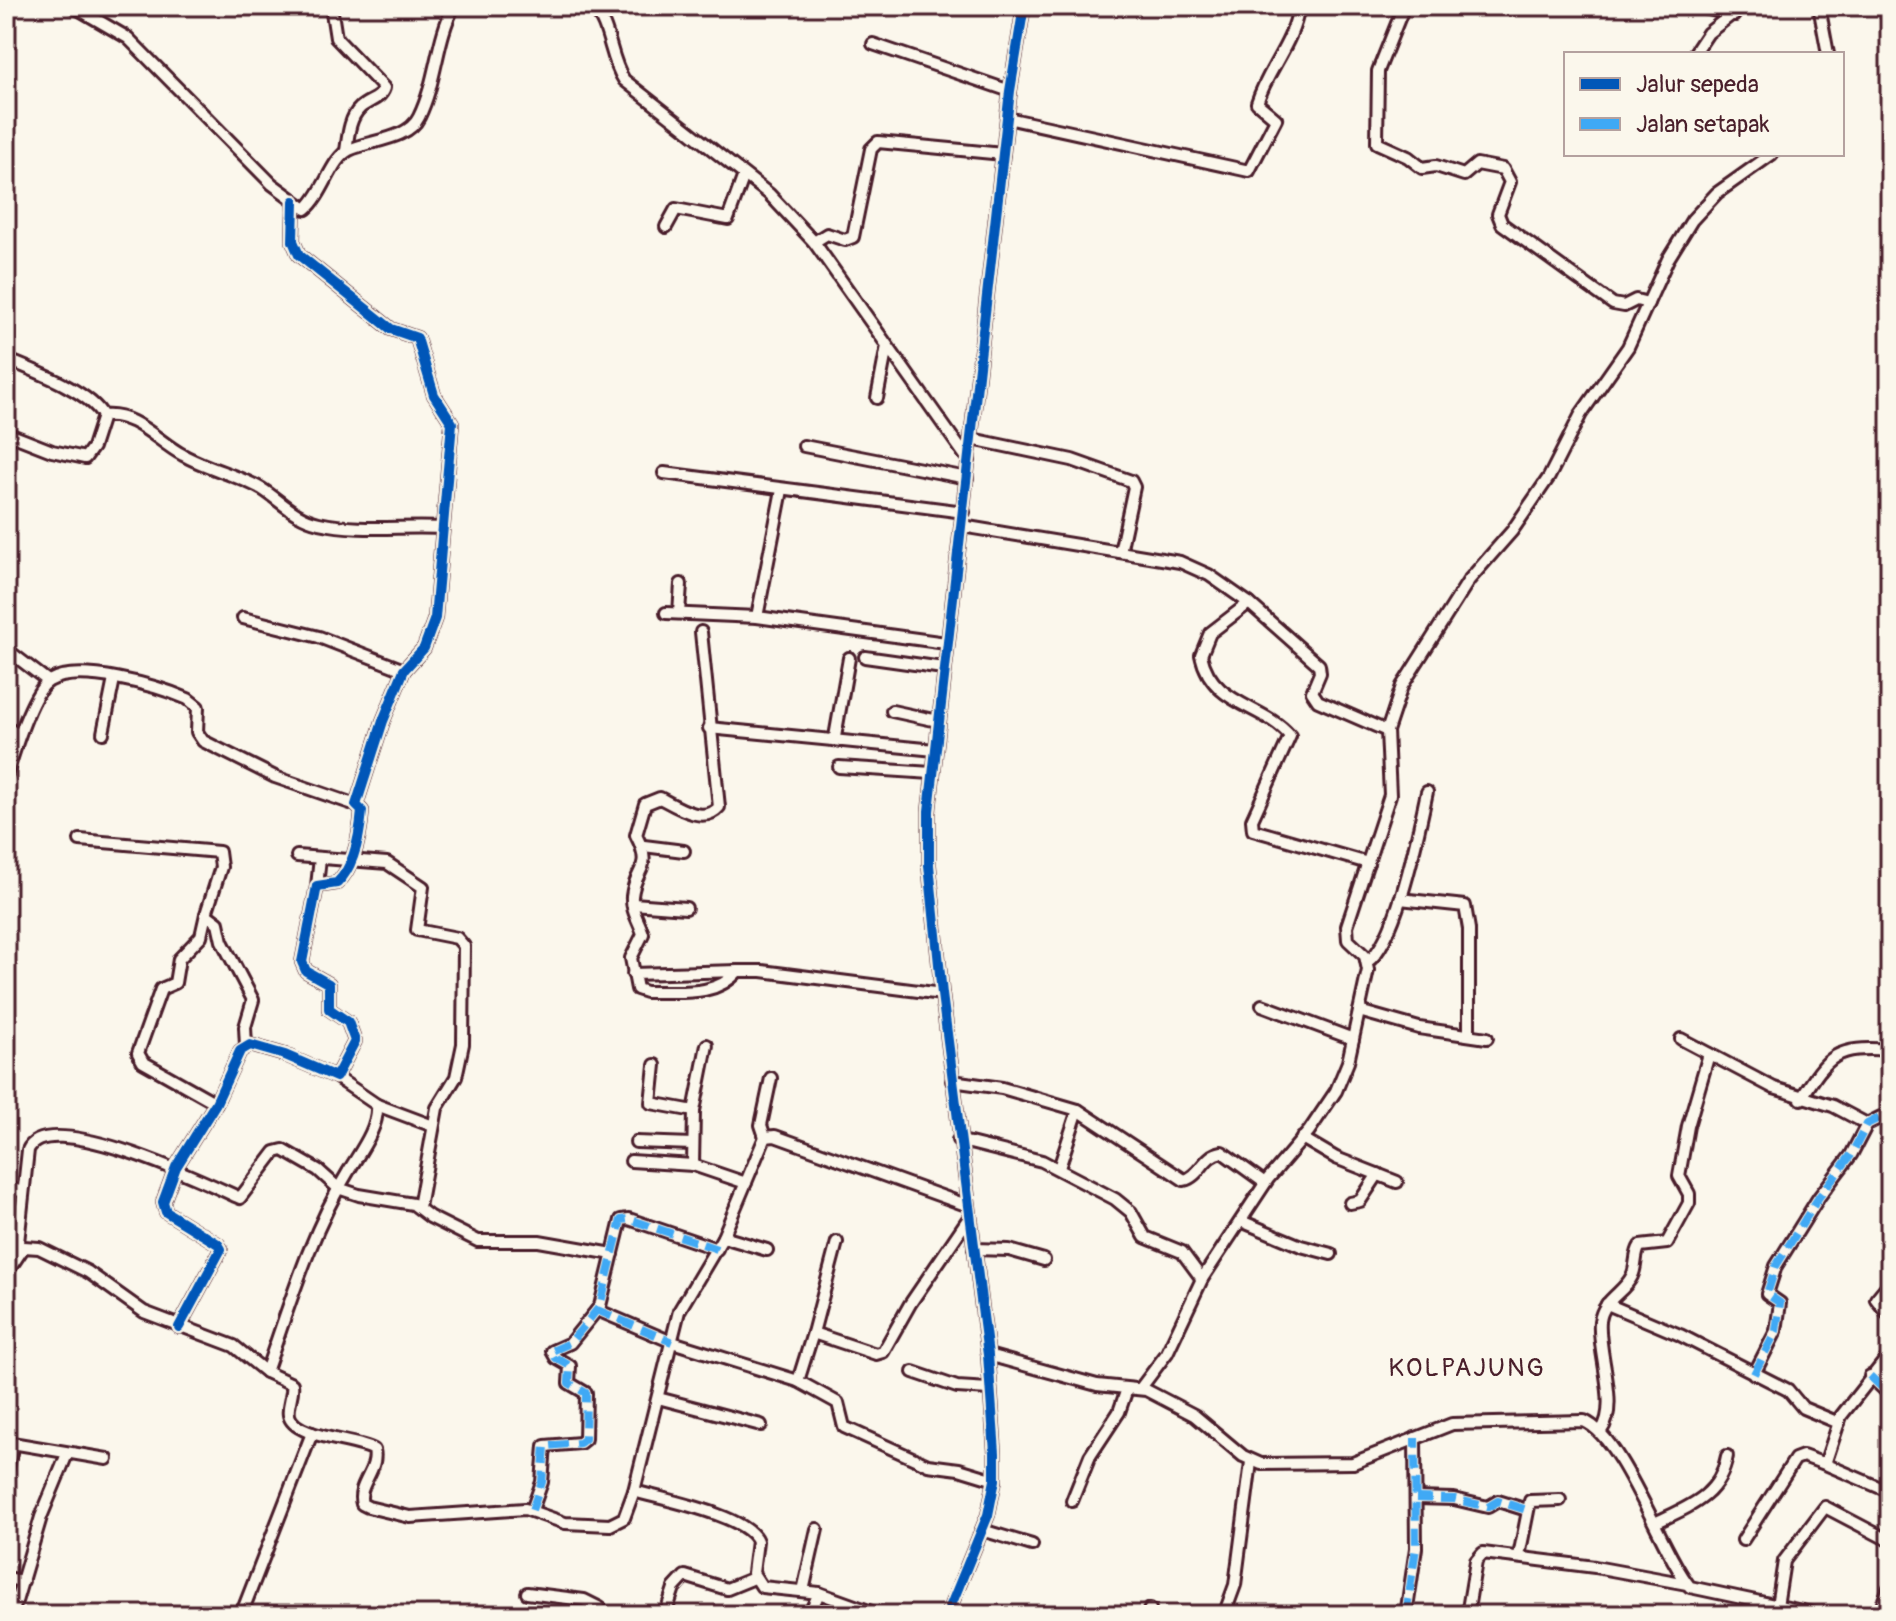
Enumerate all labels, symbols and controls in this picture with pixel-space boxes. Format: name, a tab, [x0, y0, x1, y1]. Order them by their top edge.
legend	[1564, 52, 1844, 156]
text: Jalur sepeda	[1636, 70, 1759, 99]
text: Jalan setapak	[1636, 110, 1770, 139]
district label: KOLPAJUNG	[1388, 1352, 1546, 1384]

